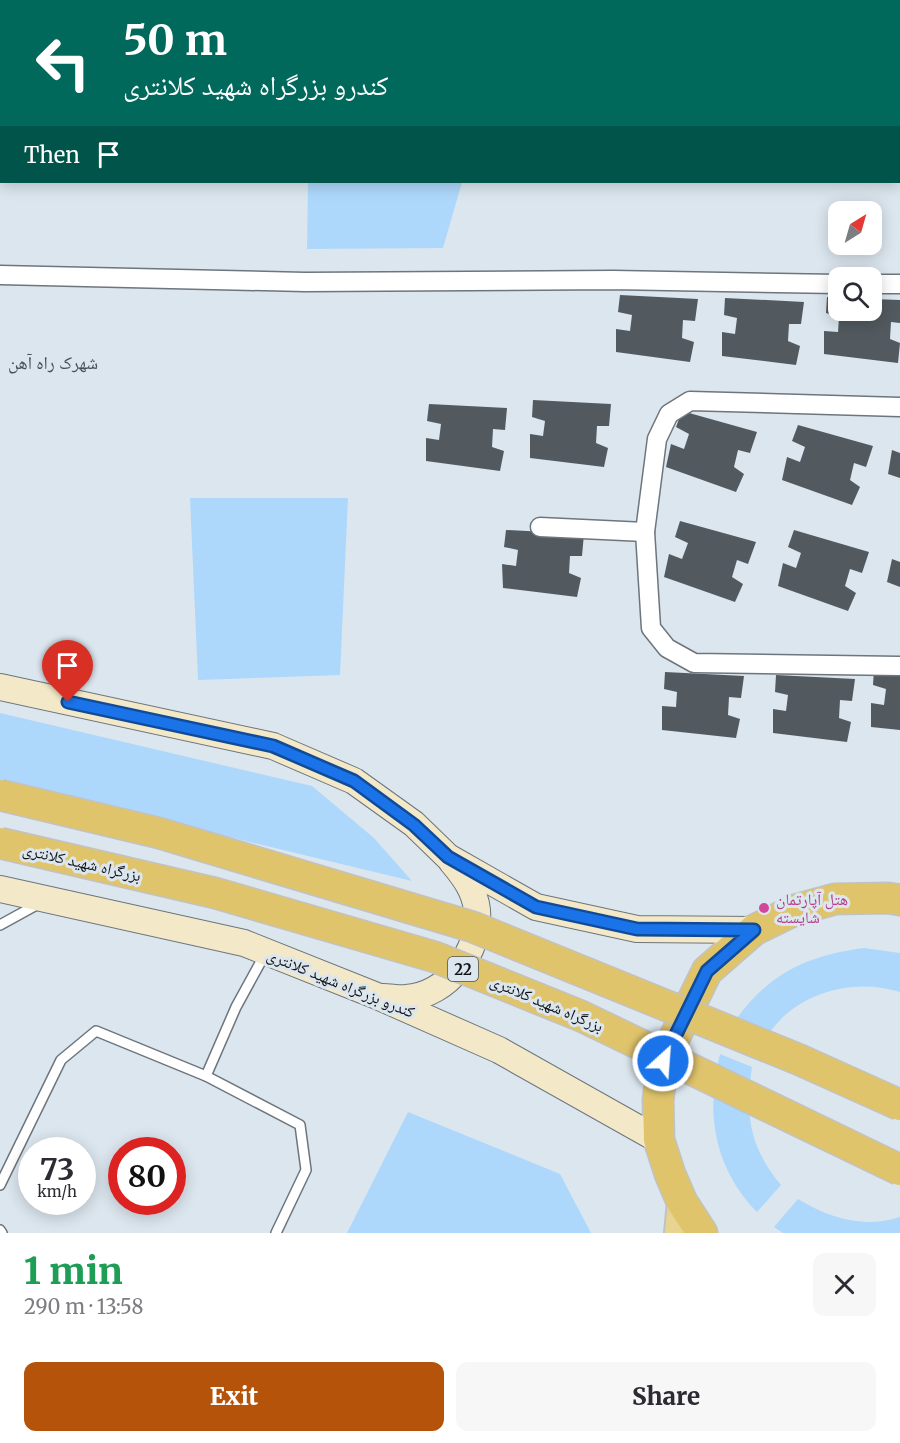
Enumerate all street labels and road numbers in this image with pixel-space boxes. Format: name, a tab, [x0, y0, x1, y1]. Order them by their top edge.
street label: بزرگراه شهید کلانتری	[21, 839, 143, 886]
street label: کندرو بزرگراه شهید کلانتری	[264, 944, 418, 1023]
road number: 22	[448, 957, 478, 981]
street label: بزرگراه شهید کلانتری	[487, 970, 607, 1037]

